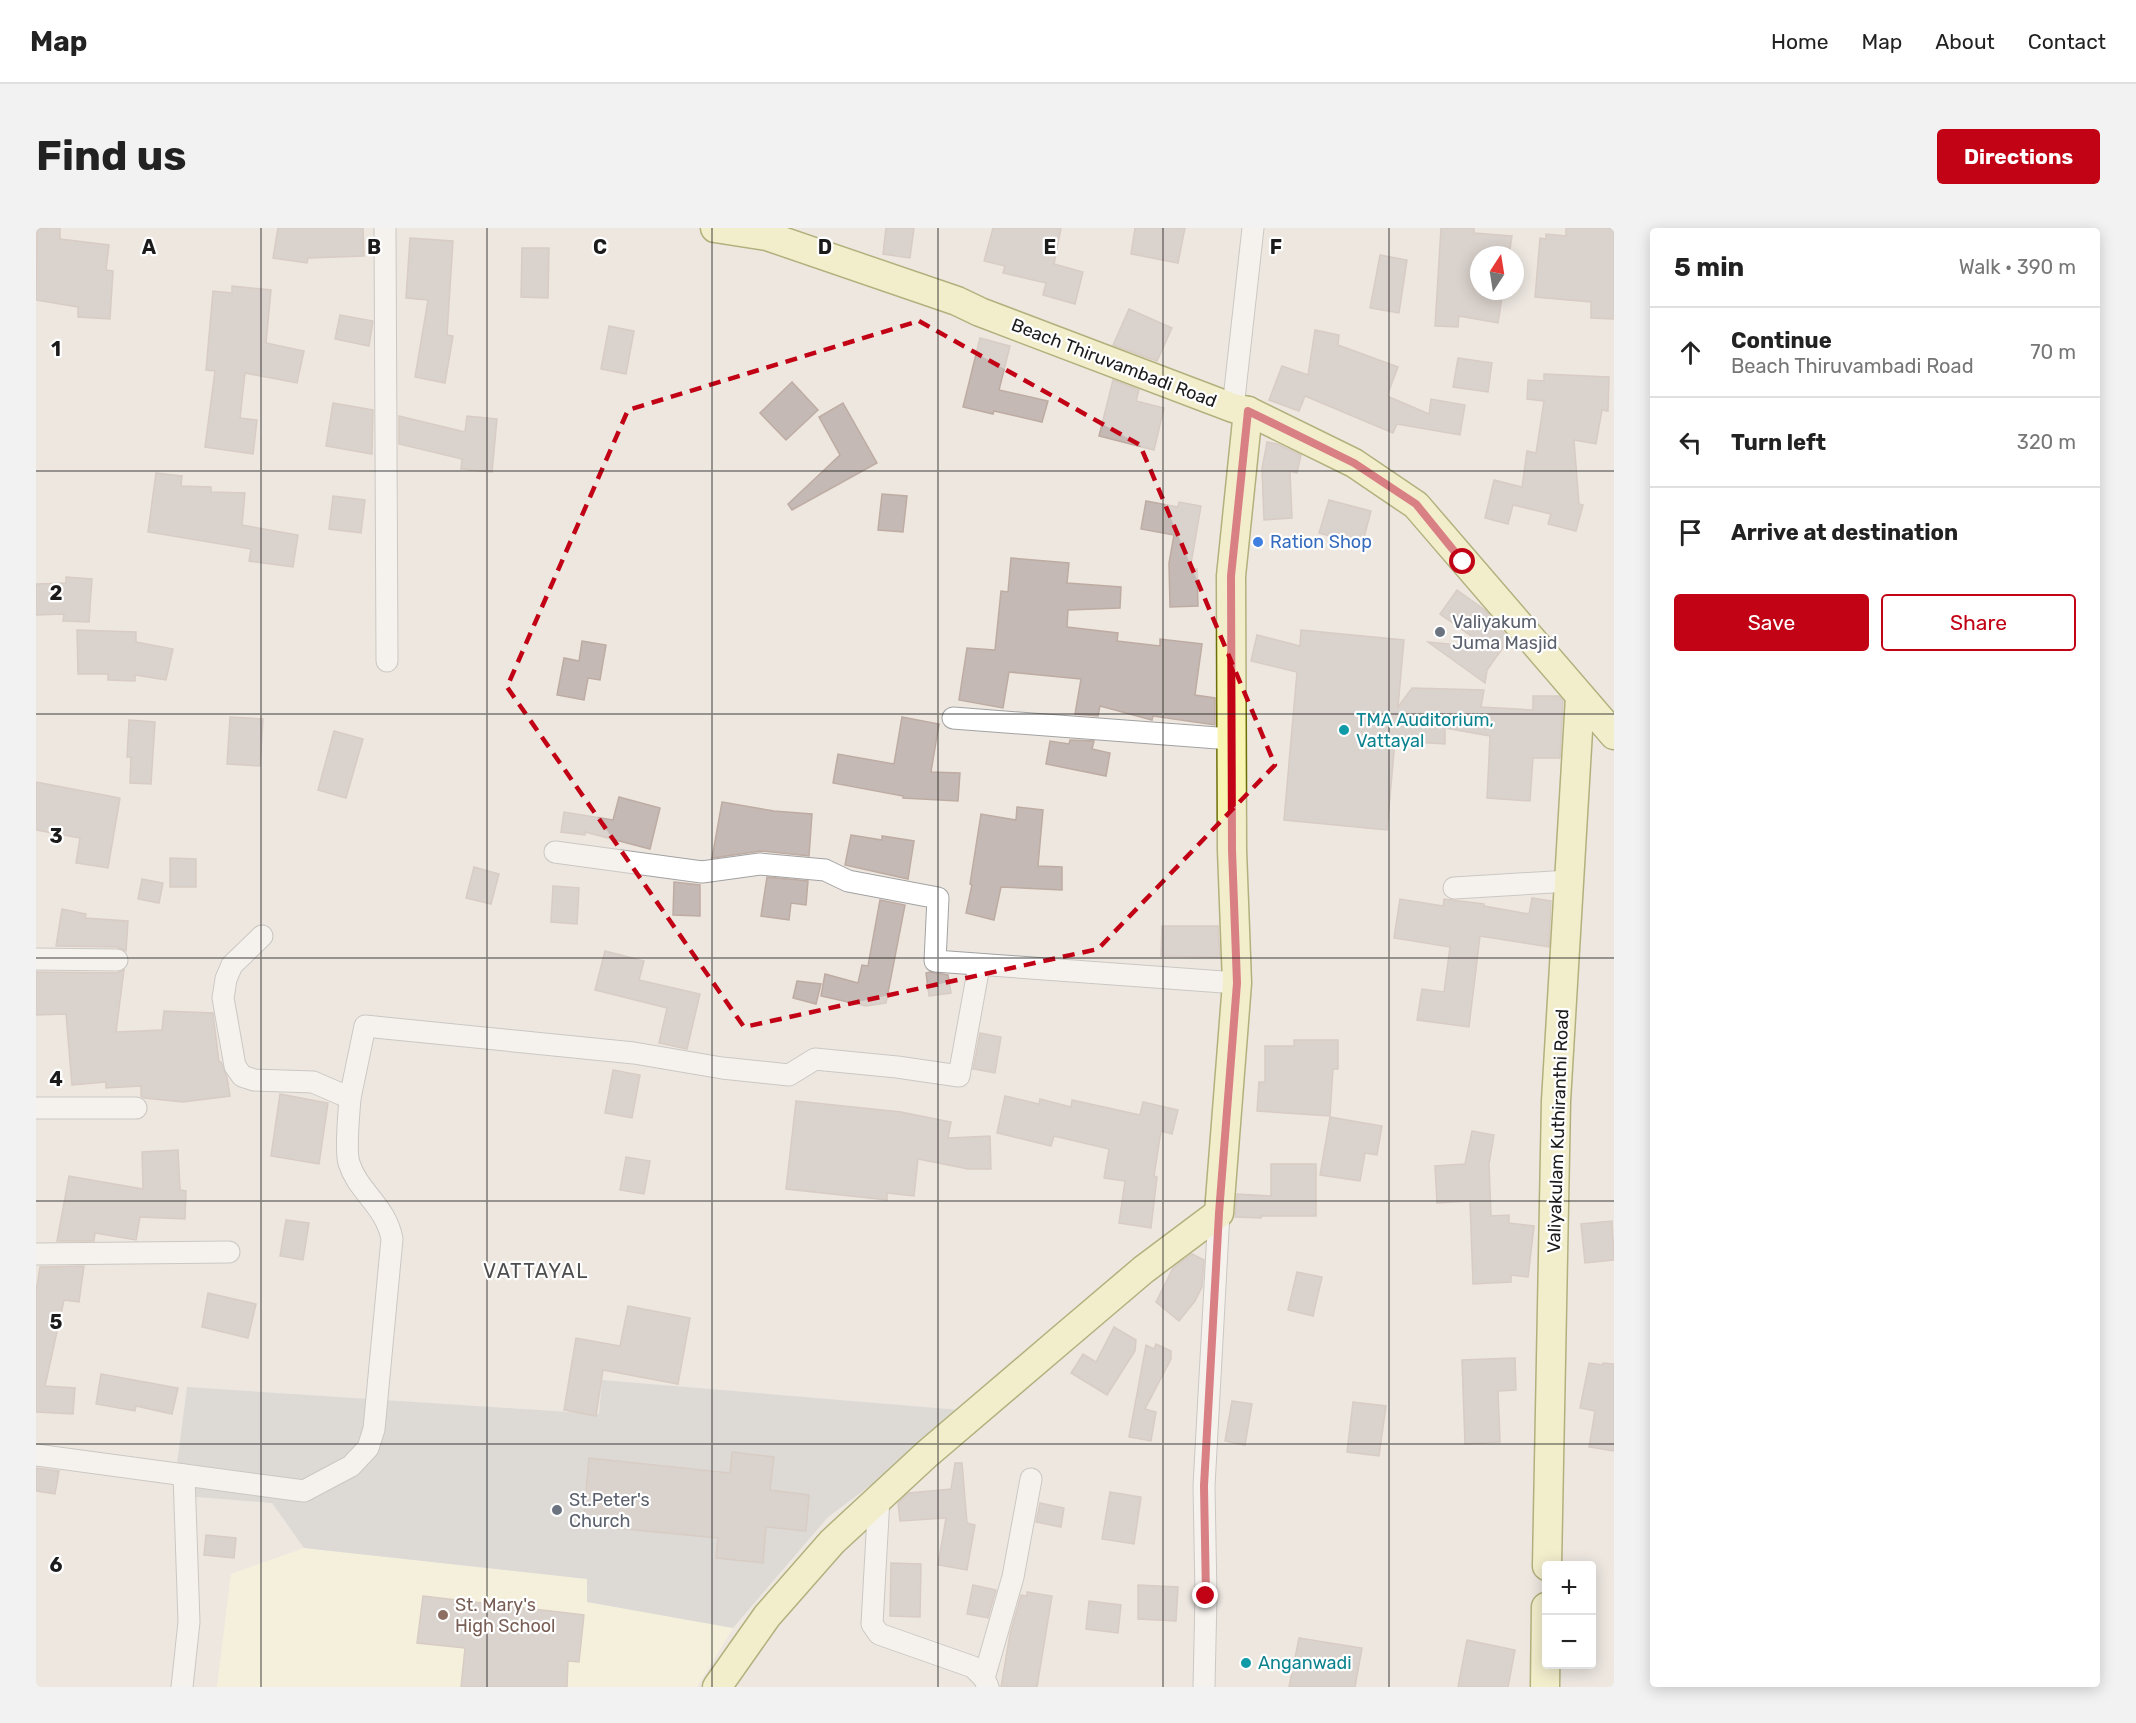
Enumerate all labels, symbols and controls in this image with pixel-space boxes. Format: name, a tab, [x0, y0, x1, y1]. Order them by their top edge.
text: Map	[30, 25, 87, 58]
text: Home	[1771, 29, 1828, 54]
text: Map	[1861, 29, 1902, 54]
text: About	[1935, 29, 1995, 54]
text: Contact	[2028, 29, 2106, 54]
button: Directions	[1937, 129, 2100, 184]
text: Find us	[36, 131, 187, 181]
text: A	[142, 235, 157, 259]
text: B	[367, 235, 381, 259]
text: C	[593, 235, 607, 259]
text: D	[818, 235, 832, 259]
text: E	[1044, 235, 1056, 259]
text: F	[1270, 235, 1282, 259]
north arrow	[1470, 246, 1524, 300]
text: 5 min	[1674, 252, 1744, 283]
text: Walk · 390 m	[1959, 255, 2076, 279]
street label: Beach Thiruvambadi Road	[1008, 314, 1220, 412]
text: Continue	[1731, 327, 1832, 354]
icon: ahead	[1674, 336, 1707, 369]
text: 1	[51, 337, 61, 361]
text: 70 m	[2030, 340, 2076, 364]
text: Beach Thiruvambadi Road	[1731, 354, 1974, 378]
icon: left	[1674, 426, 1707, 459]
text: Turn left	[1731, 429, 1826, 456]
text: 320 m	[2017, 430, 2076, 454]
icon: arrive	[1674, 516, 1707, 549]
text: Arrive at destination	[1731, 519, 1958, 546]
place label: Ration Shop	[1270, 531, 1372, 553]
marker: Ration Shop	[1251, 535, 1265, 549]
route start	[1449, 548, 1475, 574]
text: 2	[50, 581, 63, 605]
button: Save	[1674, 594, 1869, 651]
button: Share	[1881, 594, 2076, 651]
place label: Valiyakum Juma Masjid	[1452, 611, 1558, 654]
marker: Valiyakum Juma Masjid	[1433, 625, 1447, 639]
place label: TMA Auditorium, Vattayal	[1356, 709, 1494, 752]
marker: TMA Auditorium, Vattayal	[1337, 723, 1351, 737]
text: 3	[49, 824, 63, 848]
street label: Valiyakulam Kuthiranthi Road	[1543, 1009, 1573, 1253]
text: 4	[49, 1067, 63, 1091]
district label: VATTAYAL	[483, 1259, 589, 1283]
text: 5	[50, 1310, 63, 1334]
place label: St.Peter's Church	[569, 1489, 650, 1532]
marker: St.Peter's Church	[550, 1503, 564, 1517]
text: 6	[49, 1553, 63, 1577]
map controls	[1542, 1561, 1596, 1669]
button: +	[1542, 1561, 1596, 1615]
route end	[1192, 1582, 1218, 1608]
place label: St. Mary's High School	[455, 1594, 555, 1637]
marker: St. Mary's High School	[436, 1608, 450, 1622]
button: −	[1542, 1615, 1596, 1669]
place label: Anganwadi	[1258, 1652, 1352, 1674]
marker: Anganwadi	[1239, 1656, 1253, 1670]

